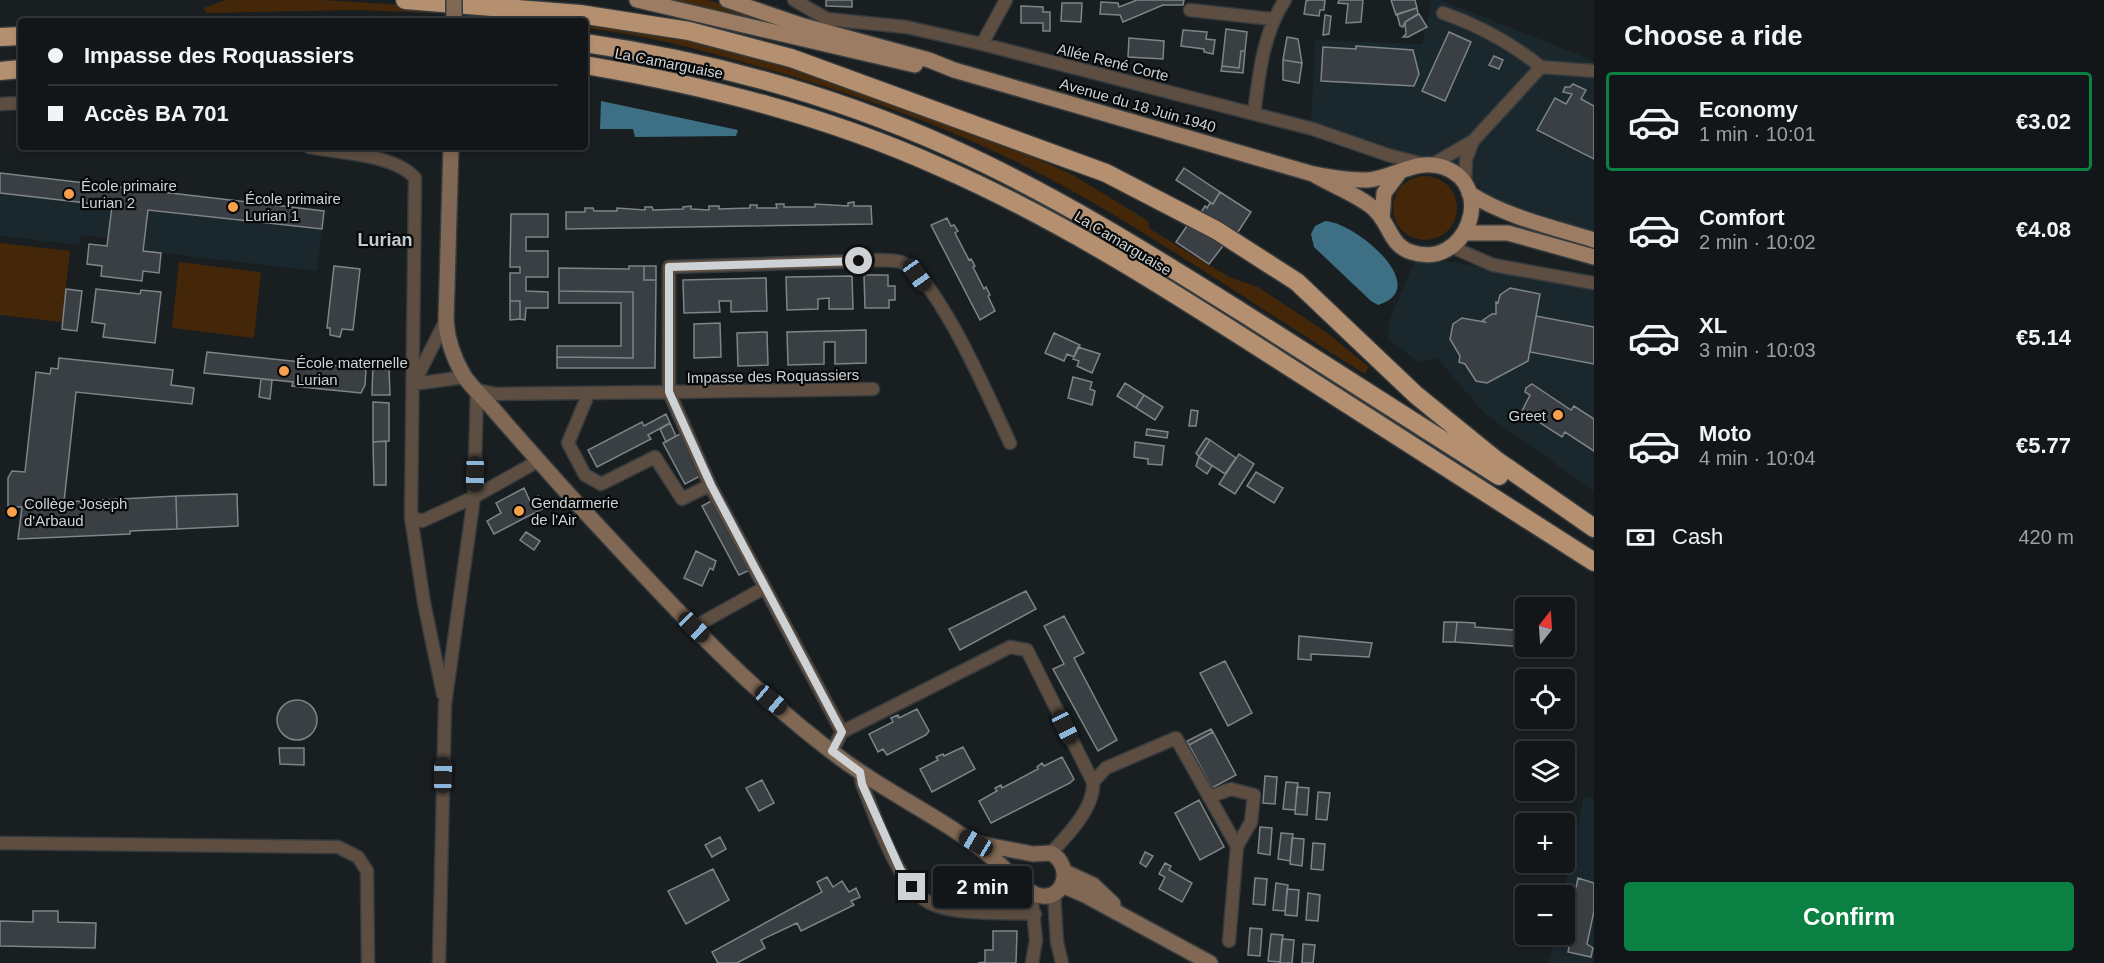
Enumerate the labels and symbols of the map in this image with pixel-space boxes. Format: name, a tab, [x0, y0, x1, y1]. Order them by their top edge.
street label: Allée René Corte	[1056, 40, 1170, 84]
street label: La Camarguaise	[613, 44, 725, 82]
street label: Avenue du 18 Juin 1940	[1058, 75, 1218, 135]
place label: École primaire Lurian 2	[81, 177, 177, 211]
marker: École primaire Lurian 2	[62, 187, 76, 201]
place label: École primaire Lurian 1	[245, 190, 341, 224]
marker: École primaire Lurian 1	[226, 200, 240, 214]
street label: La Camarguaise	[1071, 207, 1175, 279]
district label: Lurian	[357, 230, 413, 250]
route start	[845, 247, 872, 274]
car	[899, 255, 935, 295]
place label: École maternelle Lurian	[296, 354, 408, 388]
marker: École maternelle Lurian	[277, 364, 291, 378]
street label: Impasse des Roquassiers	[687, 366, 859, 386]
place label: Greet	[1508, 407, 1547, 424]
marker: Greet	[1551, 408, 1565, 422]
car	[466, 456, 484, 492]
place label: Gendarmerie de l'Air	[531, 494, 619, 528]
place label: Collège Joseph d'Arbaud	[24, 495, 127, 529]
marker: Gendarmerie de l'Air	[512, 504, 526, 518]
marker: Collège Joseph d'Arbaud	[5, 505, 19, 519]
north arrow	[1515, 597, 1575, 657]
car	[675, 608, 713, 646]
car	[751, 682, 791, 718]
car	[1049, 707, 1081, 747]
car	[434, 757, 452, 793]
car	[956, 826, 996, 860]
callout: 2 min	[933, 866, 1032, 908]
route end	[898, 873, 925, 900]

